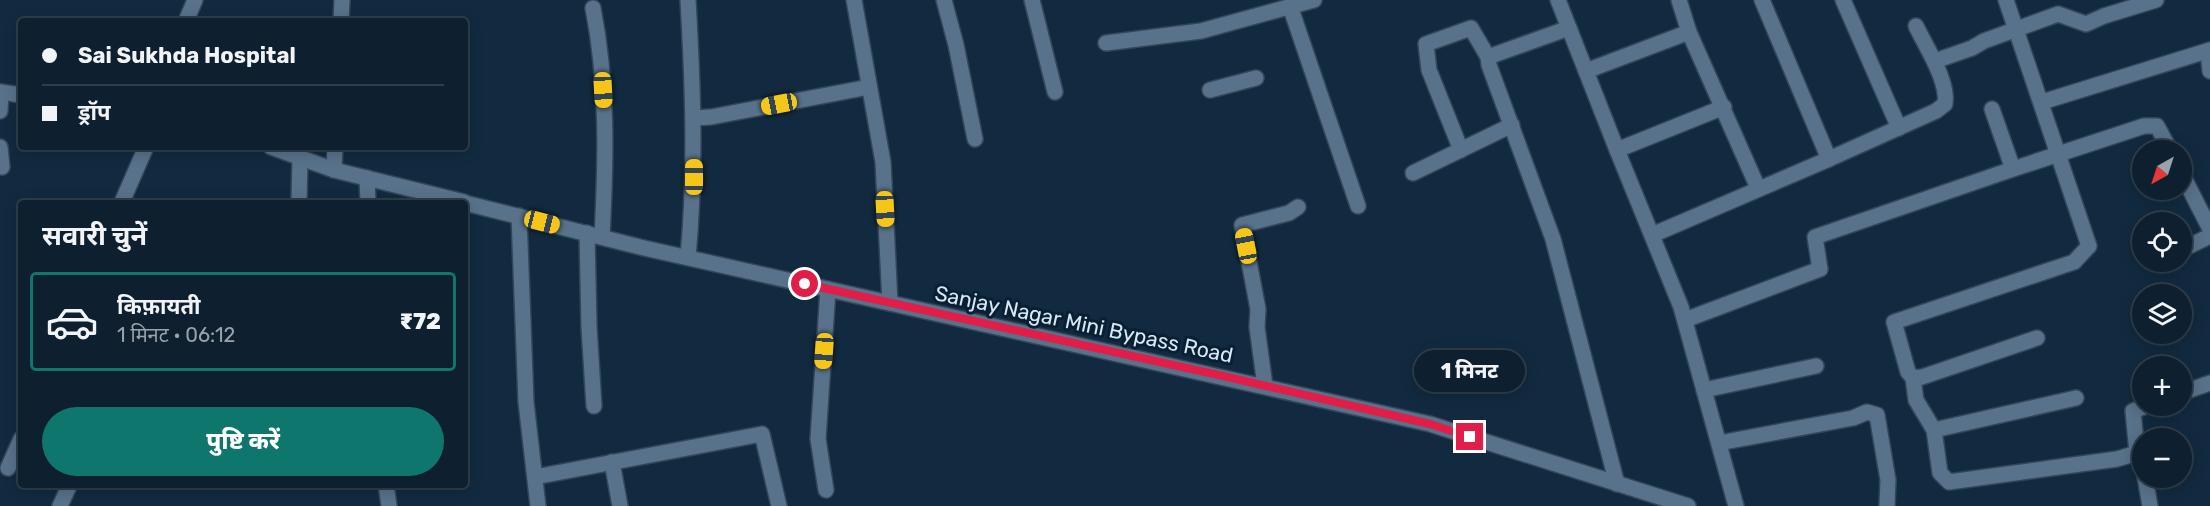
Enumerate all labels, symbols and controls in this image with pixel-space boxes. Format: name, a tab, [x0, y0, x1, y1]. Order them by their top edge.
text: Sai Sukhda Hospital	[78, 42, 296, 69]
car	[593, 72, 613, 108]
car	[760, 92, 798, 116]
text: ड्रॉप	[78, 99, 111, 126]
north arrow	[2132, 140, 2192, 200]
map controls	[2132, 140, 2192, 488]
car	[685, 159, 703, 195]
car	[875, 191, 895, 227]
car	[522, 209, 562, 235]
button: locate	[2132, 212, 2192, 272]
text: सवारी चुनें	[42, 220, 147, 252]
car	[1234, 227, 1258, 265]
route start	[791, 270, 818, 297]
street label: Sanjay Nagar Mini Bypass Road	[933, 280, 1235, 368]
button: layers	[2132, 284, 2192, 344]
text: किफ़ायती	[117, 293, 201, 320]
icon: car	[45, 295, 99, 349]
text: ₹72	[400, 308, 441, 335]
text: 1 मिनट · 06:12	[117, 323, 235, 347]
car	[814, 332, 834, 370]
callout: 1 मिनट	[1414, 350, 1526, 392]
button: +	[2132, 356, 2192, 416]
text: 1 मिनट	[1441, 359, 1498, 383]
button: पुष्टि करें	[42, 407, 444, 476]
route end	[1456, 423, 1483, 450]
button: −	[2132, 428, 2192, 488]

